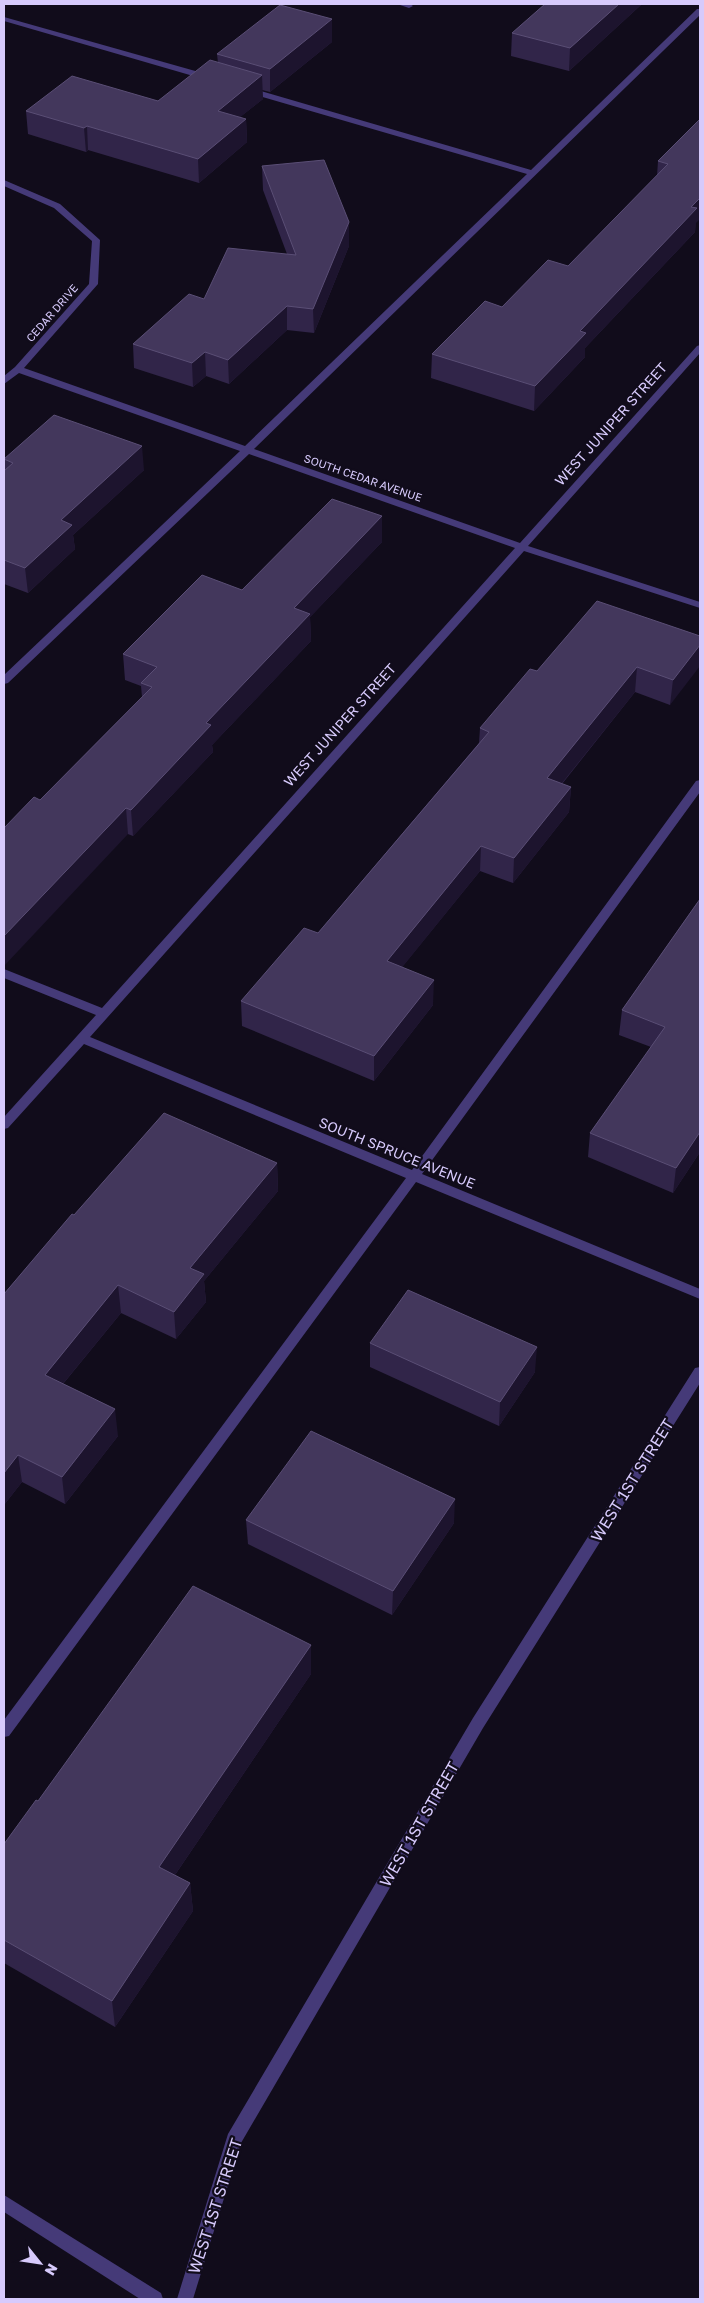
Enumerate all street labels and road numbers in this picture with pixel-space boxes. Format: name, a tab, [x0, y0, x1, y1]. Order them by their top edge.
street label: CEDAR DRIVE	[23, 281, 80, 344]
street label: WEST JUNIPER STREET	[551, 358, 671, 489]
street label: SOUTH CEDAR AVENUE	[302, 451, 424, 504]
street label: WEST JUNIPER STREET	[280, 659, 400, 790]
street label: SOUTH SPRUCE AVENUE	[317, 1113, 478, 1192]
street label: WEST 1ST STREET	[586, 1415, 678, 1545]
street label: WEST 1ST STREET	[375, 1758, 463, 1890]
street label: WEST 1ST STREET	[184, 2136, 246, 2276]

